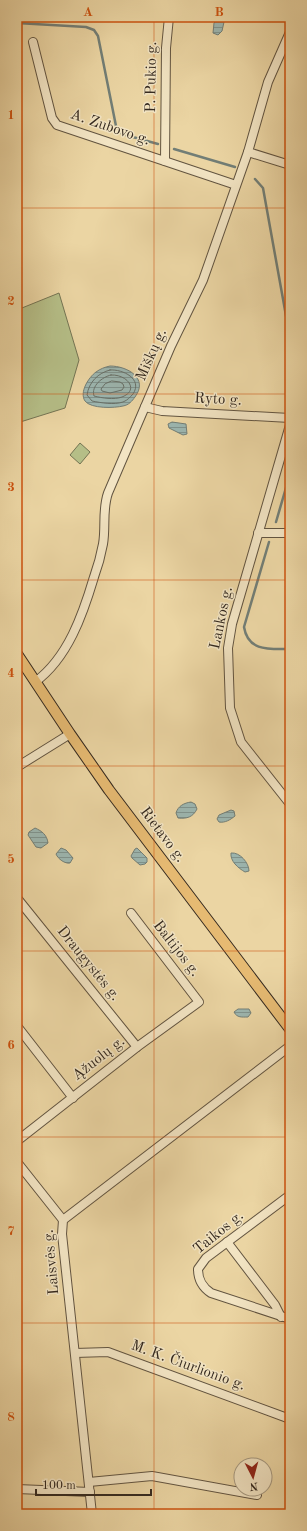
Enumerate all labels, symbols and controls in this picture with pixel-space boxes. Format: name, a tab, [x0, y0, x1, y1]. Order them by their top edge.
text: A	[83, 6, 93, 19]
text: B	[214, 6, 224, 19]
street label: P. Pukio g.	[144, 41, 160, 113]
street label: A. Zubovo g.	[68, 107, 152, 149]
text: 1	[7, 109, 15, 122]
text: 2	[7, 295, 15, 308]
street label: Miškų g.	[134, 327, 170, 383]
street label: Ryto g.	[194, 391, 242, 409]
text: 3	[7, 481, 15, 494]
street label: Lankos g.	[208, 585, 236, 651]
text: 4	[7, 667, 15, 680]
street label: Rietavo g.	[136, 805, 188, 865]
text: 5	[7, 853, 15, 866]
street label: Baltijos g.	[150, 918, 202, 980]
street label: Draugystės g.	[54, 924, 122, 1004]
street label: Ąžuolų g.	[70, 1034, 128, 1084]
text: 6	[7, 1039, 15, 1052]
street label: Taikos g.	[191, 1208, 247, 1258]
text: 7	[7, 1225, 15, 1238]
street label: Laisvės g.	[42, 1229, 62, 1295]
street label: M. K. Čiurlionio g.	[129, 1336, 248, 1394]
text: 8	[7, 1411, 15, 1424]
north arrow	[233, 1457, 273, 1497]
scale bar	[36, 1471, 151, 1497]
text: 100 m	[42, 1480, 76, 1492]
text: N	[249, 1480, 259, 1491]

